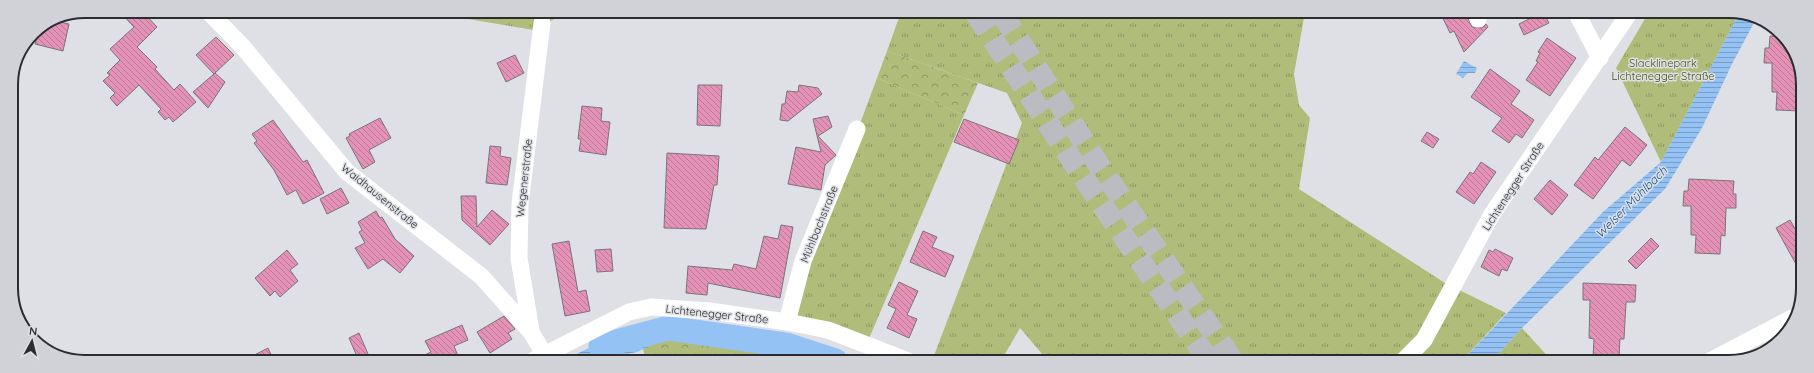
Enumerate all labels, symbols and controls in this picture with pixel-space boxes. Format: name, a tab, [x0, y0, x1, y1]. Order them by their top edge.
park label: Slacklinepark Lichtenegger Straße	[1611, 56, 1715, 83]
street label: Wegenerstraße	[513, 138, 535, 218]
street label: Lichtenegger Straße	[1479, 139, 1547, 233]
street label: Waidhausenstraße	[338, 160, 422, 232]
water label: Welser Mühlbach	[1592, 163, 1670, 241]
street label: Mühlbachstraße	[797, 183, 841, 265]
street label: Lichtenegger Straße	[665, 302, 769, 326]
north arrow	[12, 321, 52, 361]
text: N	[28, 324, 38, 339]

